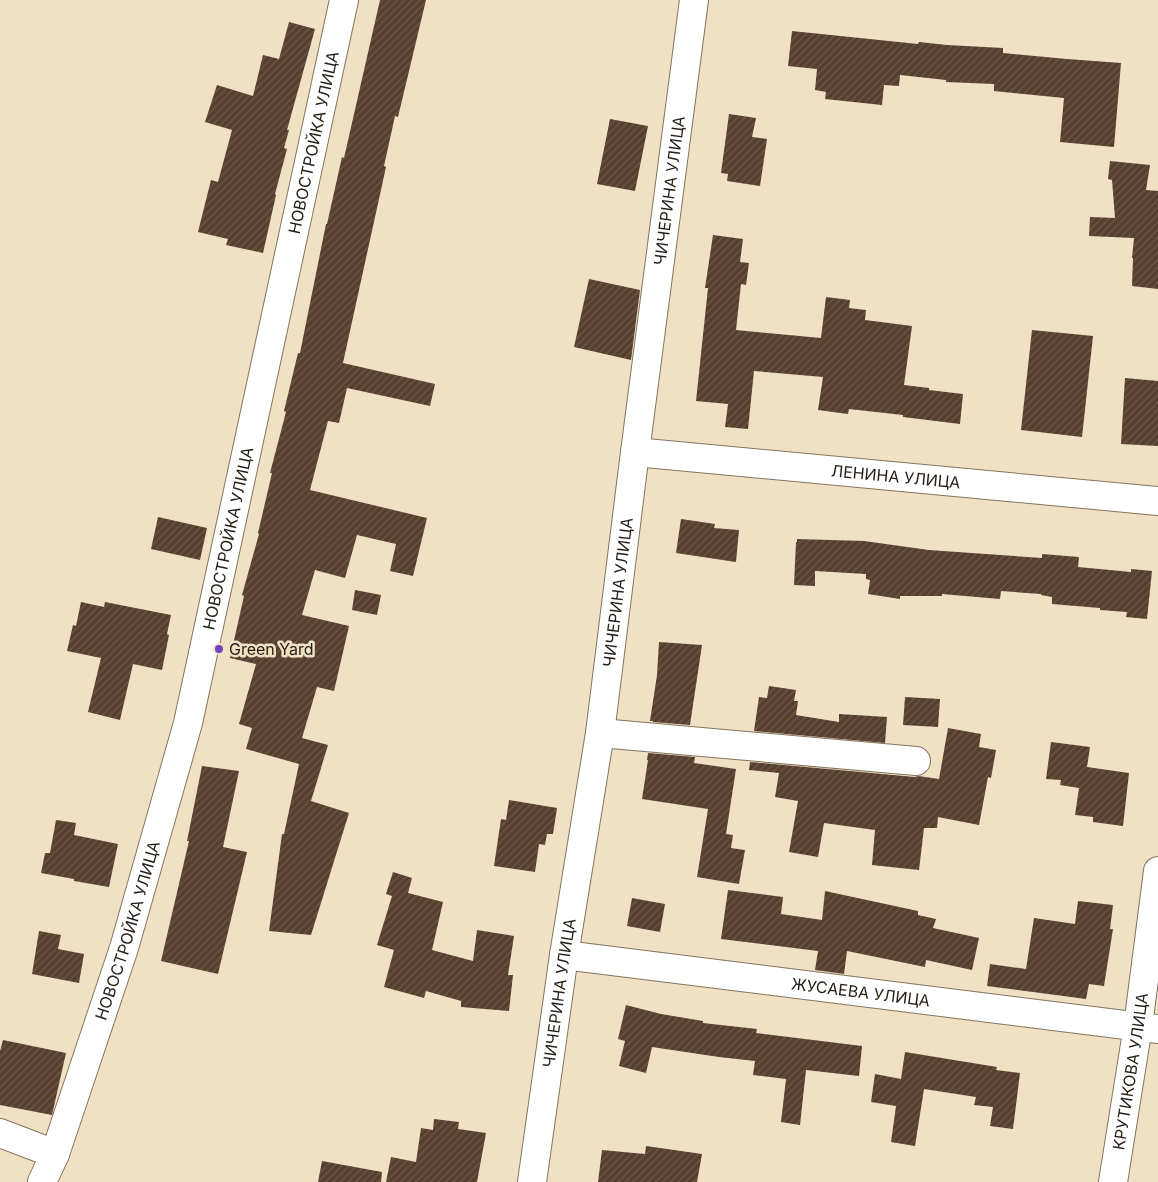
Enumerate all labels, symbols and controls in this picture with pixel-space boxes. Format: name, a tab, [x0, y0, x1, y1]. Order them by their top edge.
street label: НОВОСТРОЙКА УЛИЦА	[284, 49, 343, 236]
street label: ЧИЧЕРИНА УЛИЦА	[649, 115, 689, 266]
street label: НОВОСТРОЙКА УЛИЦА	[198, 445, 257, 631]
street label: ЛЕНИНА УЛИЦА	[830, 460, 961, 492]
street label: ЧИЧЕРИНА УЛИЦА	[598, 516, 637, 668]
place label: Green Yard	[229, 639, 314, 659]
marker: Green Yard	[213, 643, 225, 655]
street label: НОВОСТРОЙКА УЛИЦА	[91, 838, 164, 1023]
street label: ЧИЧЕРИНА УЛИЦА	[538, 917, 580, 1069]
street label: ЖУСАЕВА УЛИЦА	[790, 973, 931, 1011]
street label: КРУТИКОВА УЛИЦА	[1108, 992, 1152, 1151]

